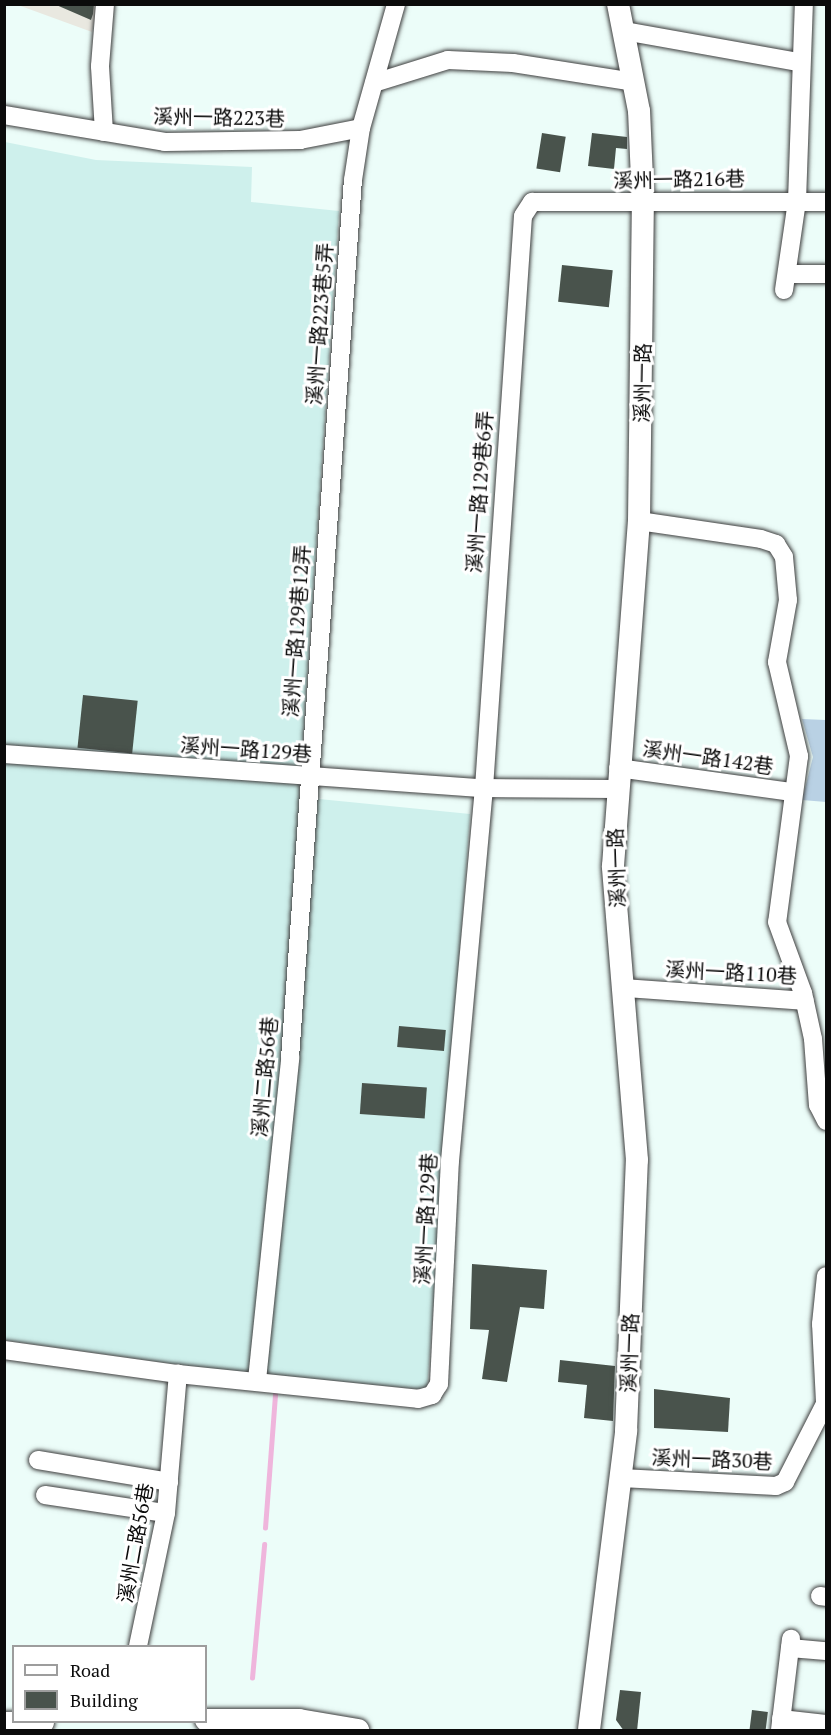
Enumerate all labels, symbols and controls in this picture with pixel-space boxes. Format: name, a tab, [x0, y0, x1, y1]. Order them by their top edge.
street label: 溪州一路223巷	[153, 104, 285, 130]
street label: 溪州一路216巷	[613, 166, 745, 192]
street label: 溪州一路223巷5弄	[301, 242, 337, 406]
street label: 溪州一路	[629, 343, 655, 423]
street label: 溪州一路129巷6弄	[461, 410, 497, 574]
street label: 溪州一路129巷12弄	[278, 544, 314, 718]
street label: 溪州一路129巷	[179, 732, 313, 766]
street label: 溪州一路142巷	[641, 736, 775, 778]
street label: 溪州一路	[603, 828, 629, 908]
street label: 溪州一路110巷	[664, 957, 798, 987]
street label: 溪州二路56巷	[247, 1016, 281, 1138]
street label: 溪州一路129巷	[410, 1152, 440, 1286]
street label: 溪州一路	[616, 1313, 642, 1393]
street label: 溪州一路30巷	[651, 1445, 773, 1473]
street label: 溪州二路56巷	[113, 1481, 157, 1605]
legend	[12, 1645, 207, 1723]
text: Road	[70, 1658, 110, 1682]
text: Building	[70, 1688, 138, 1712]

